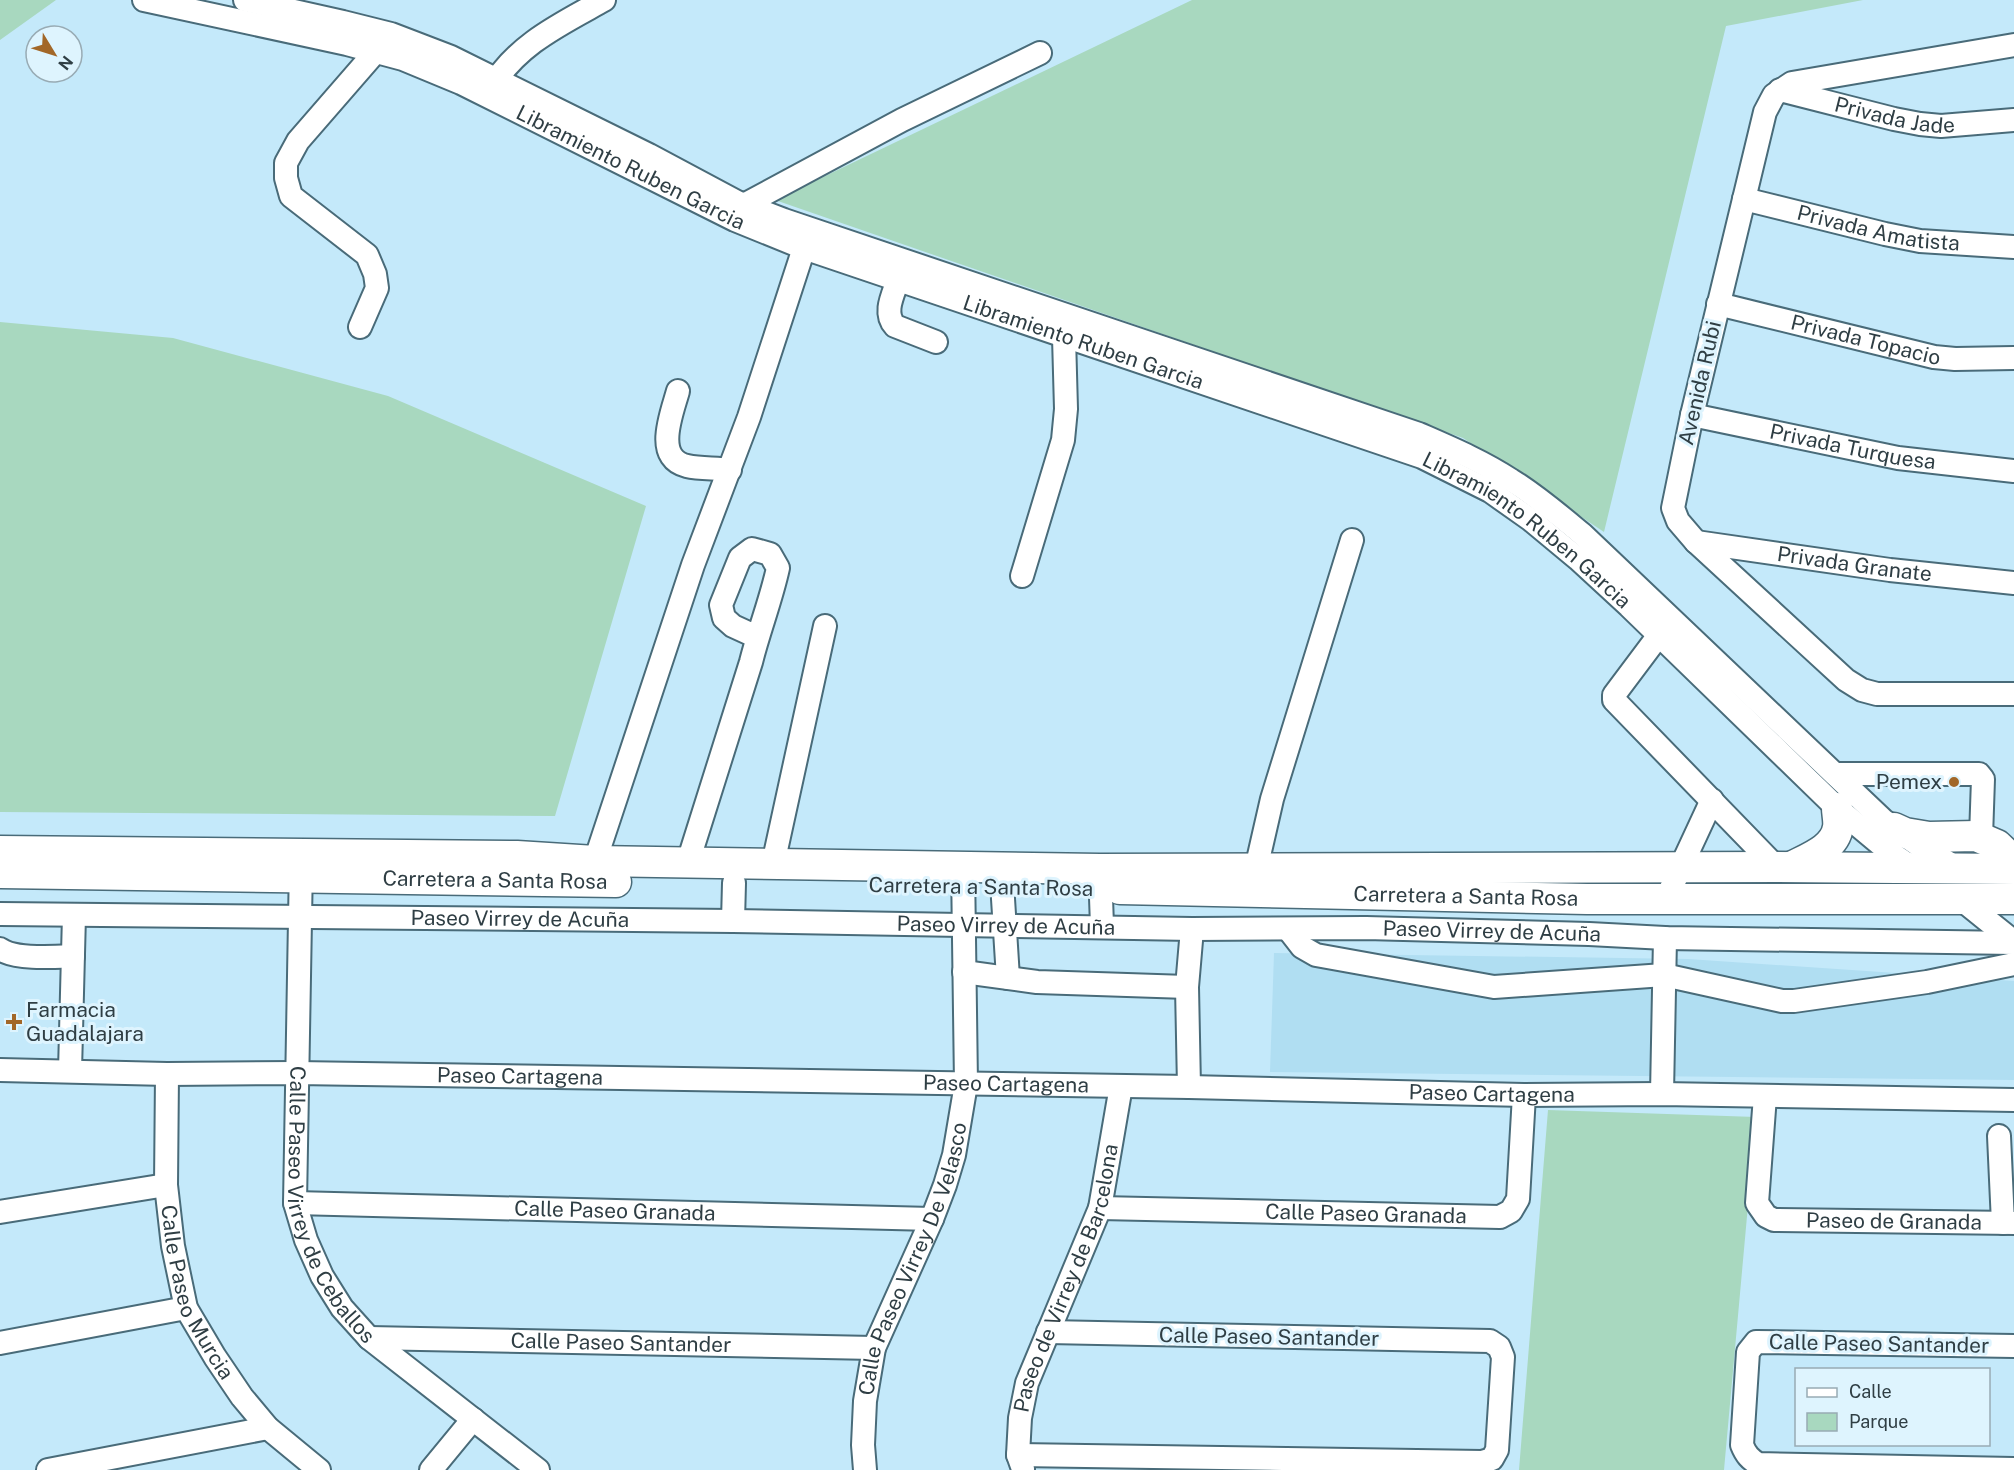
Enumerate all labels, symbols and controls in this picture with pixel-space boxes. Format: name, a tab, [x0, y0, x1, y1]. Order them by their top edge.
north arrow	[24, 24, 84, 84]
text: N	[54, 52, 77, 74]
street label: Privada Jade	[1832, 91, 1956, 138]
street label: Libramiento Ruben Garcia	[512, 100, 749, 235]
street label: Privada Amatista	[1795, 200, 1961, 256]
street label: Libramiento Ruben Garcia	[960, 290, 1207, 394]
street label: Privada Topacio	[1788, 309, 1941, 370]
street label: Avenida Rubi	[1673, 318, 1726, 447]
street label: Privada Turquesa	[1768, 419, 1937, 474]
street label: Libramiento Ruben Garcia	[1419, 446, 1636, 613]
street label: Privada Granate	[1775, 541, 1933, 586]
place label: Pemex	[1876, 769, 1942, 794]
marker: Pemex	[1947, 775, 1961, 789]
street label: Carretera a Santa Rosa	[382, 866, 608, 894]
street label: Carretera a Santa Rosa	[868, 872, 1094, 901]
street label: Carretera a Santa Rosa	[1353, 881, 1579, 911]
street label: Paseo Virrey de Acuña	[411, 905, 629, 932]
street label: Paseo Virrey de Acuña	[896, 911, 1115, 940]
street label: Paseo Virrey de Acuña	[1382, 915, 1602, 947]
place label: Farmacia Guadalajara	[26, 997, 144, 1046]
marker: Farmacia Guadalajara	[7, 1015, 21, 1029]
street label: Paseo Cartagena	[437, 1062, 603, 1090]
street label: Calle Paseo Virrey de Ceballos	[283, 1066, 381, 1348]
street label: Paseo Cartagena	[923, 1070, 1089, 1097]
street label: Paseo Cartagena	[1408, 1079, 1575, 1107]
street label: Calle Paseo Virrey De Velasco	[853, 1120, 971, 1397]
street label: Paseo de Virrey de Barcelona	[1008, 1142, 1123, 1414]
street label: Calle Paseo Granada	[514, 1196, 716, 1226]
street label: Calle Paseo Granada	[1265, 1199, 1467, 1228]
street label: Calle Paseo Murcia	[156, 1203, 239, 1384]
street label: Paseo de Granada	[1806, 1207, 1982, 1235]
street label: Calle Paseo Santander	[1159, 1322, 1379, 1351]
street label: Calle Paseo Santander	[510, 1328, 732, 1357]
street label: Calle Paseo Santander	[1769, 1329, 1989, 1358]
legend	[1795, 1368, 1990, 1446]
text: Calle	[1849, 1381, 1892, 1402]
text: Parque	[1849, 1411, 1909, 1432]

